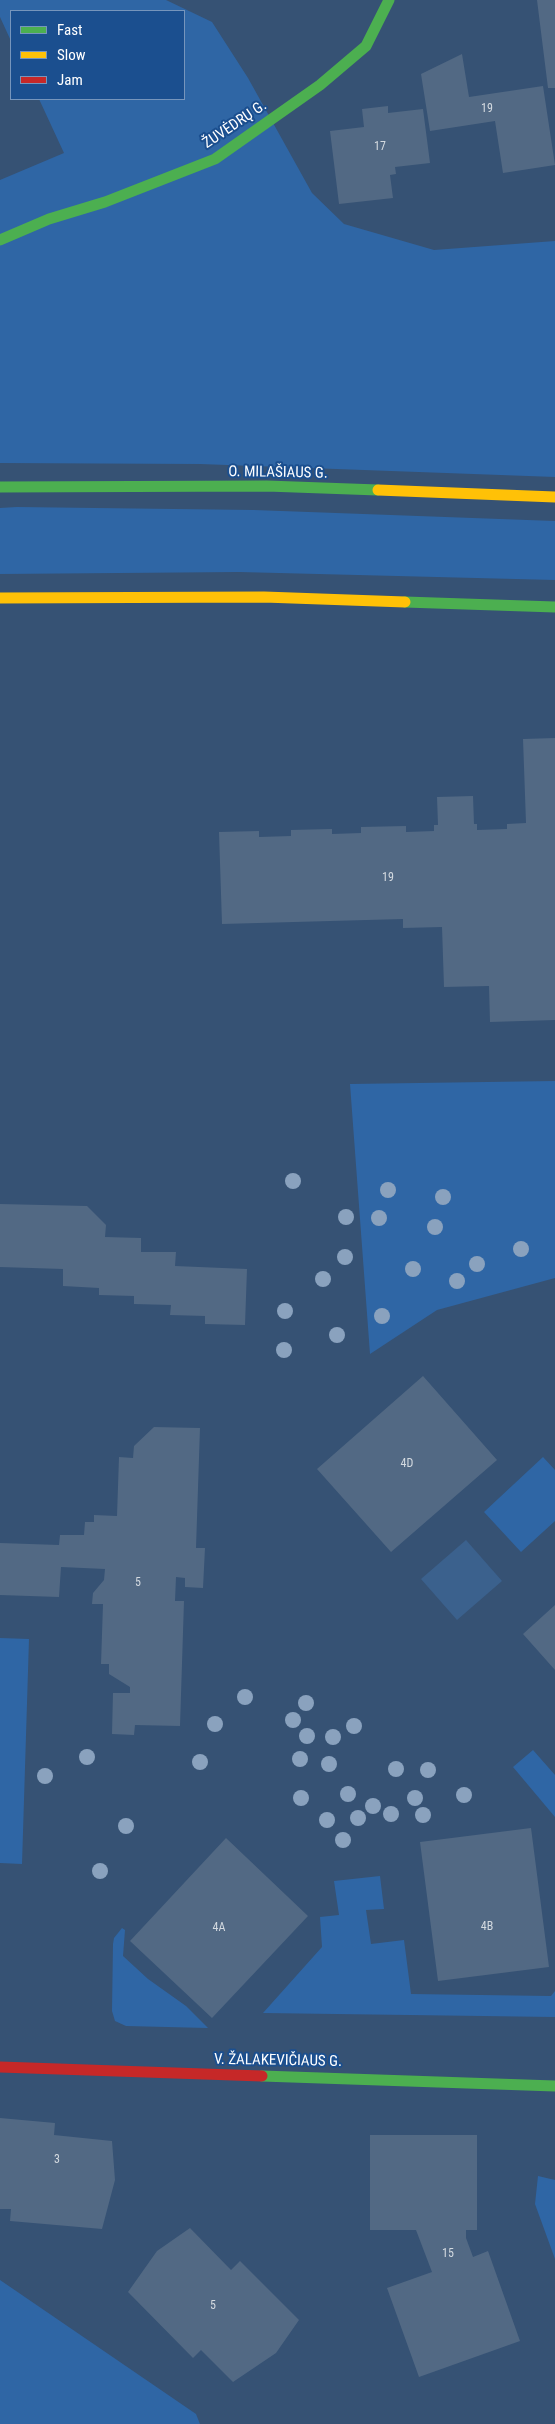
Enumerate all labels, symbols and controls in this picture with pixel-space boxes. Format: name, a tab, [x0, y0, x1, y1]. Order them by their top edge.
legend	[10, 10, 185, 100]
text: Fast	[57, 21, 82, 39]
text: Slow	[57, 46, 86, 64]
text: Jam	[57, 71, 83, 89]
street label: ŽUVĖDRŲ G.	[200, 97, 270, 153]
house number: 19	[481, 102, 493, 116]
house number: 17	[374, 140, 386, 154]
street label: O. MILAŠIAUS G.	[228, 463, 328, 483]
house number: 19	[382, 871, 394, 885]
house number: 4D	[401, 1457, 413, 1471]
house number: 5	[135, 1576, 141, 1590]
house number: 4B	[481, 1920, 493, 1934]
house number: 4A	[213, 1921, 225, 1935]
street label: V. ŽALAKEVIČIAUS G.	[214, 2051, 342, 2071]
house number: 3	[54, 2153, 60, 2167]
house number: 15	[442, 2247, 454, 2261]
house number: 5	[210, 2299, 216, 2313]

